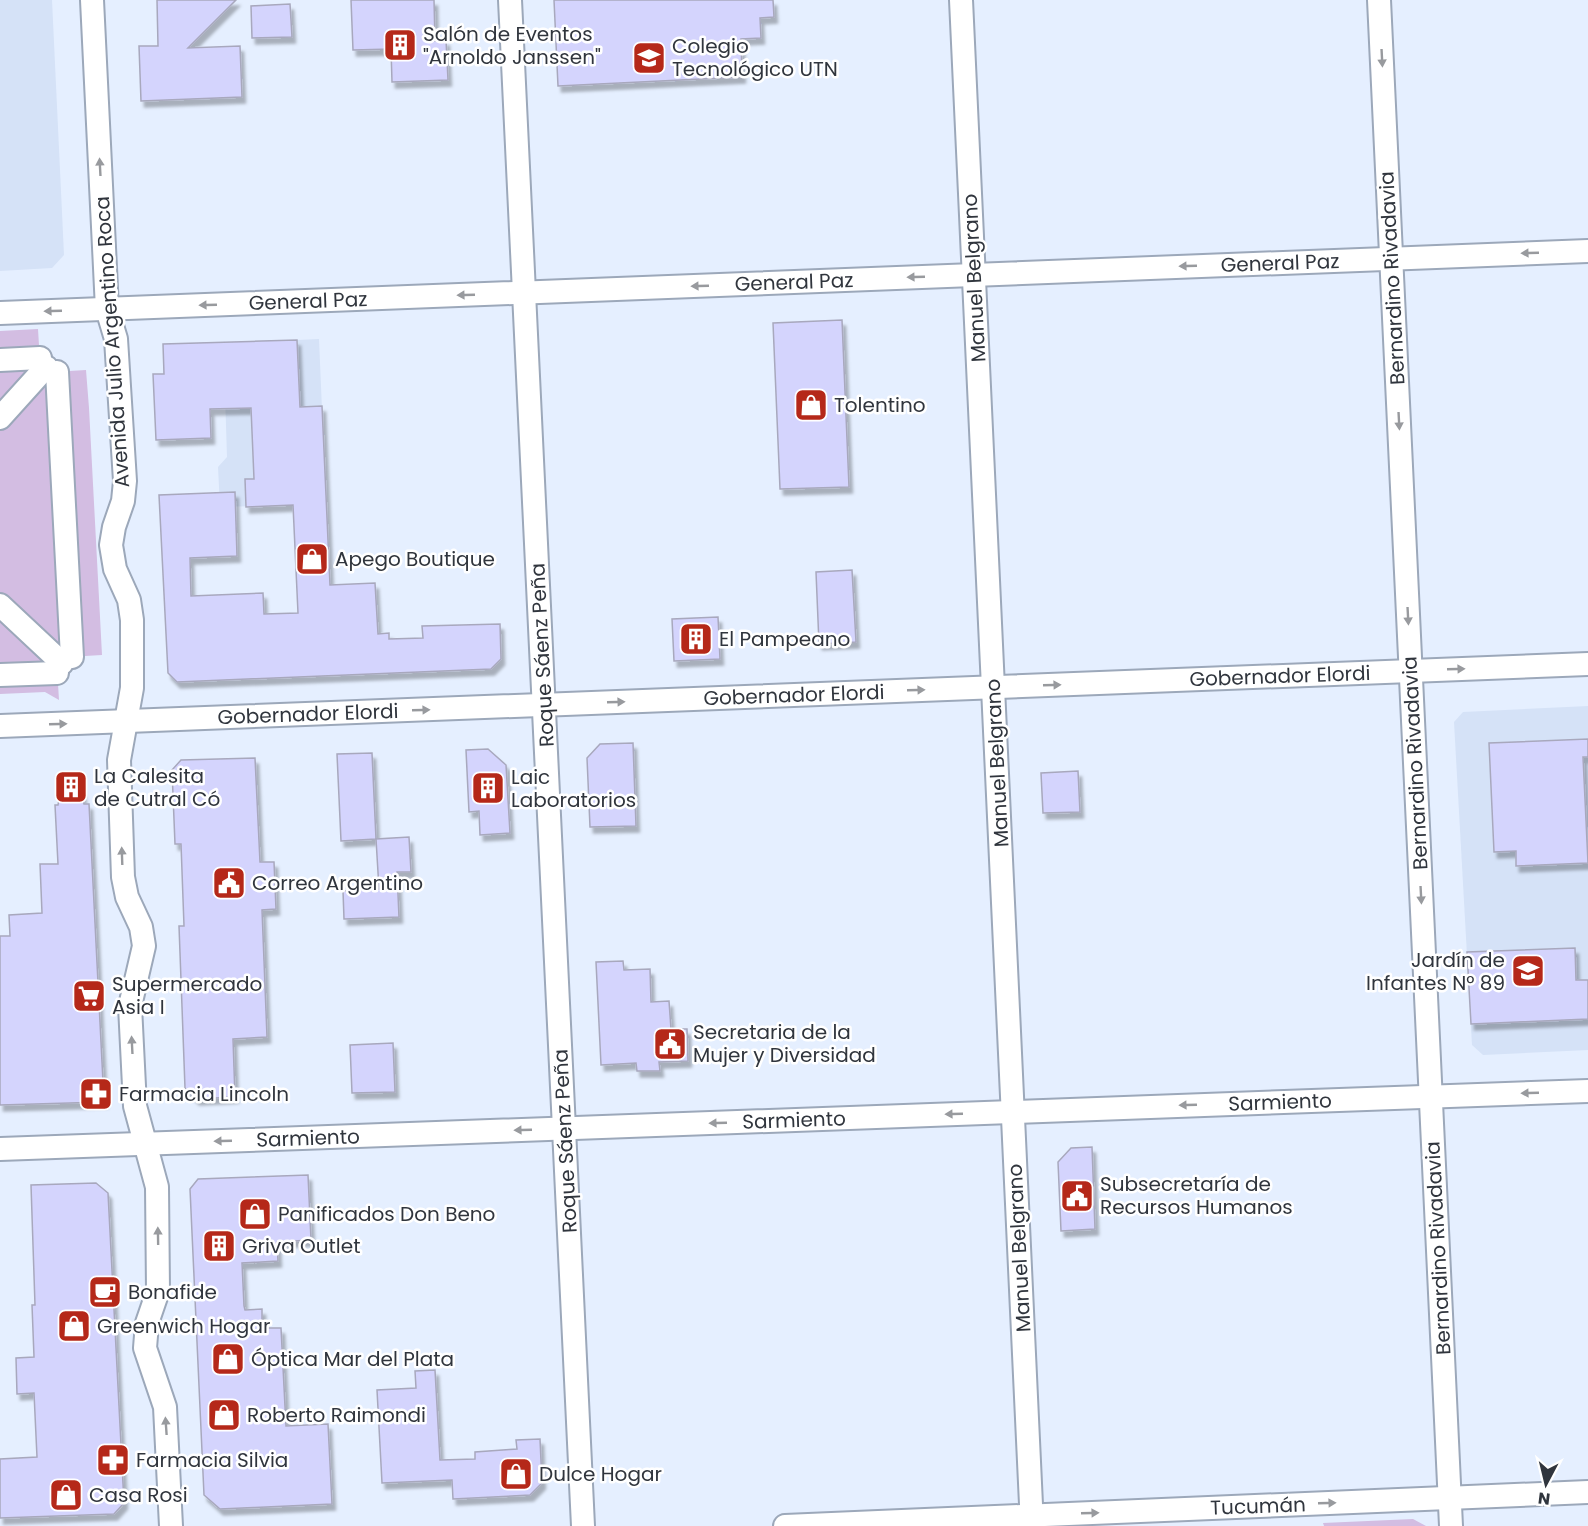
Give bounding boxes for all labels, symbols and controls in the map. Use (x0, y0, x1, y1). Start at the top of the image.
place label: Salón de Eventos "Arnoldo Janssen" (423, 20, 601, 71)
building icon: Salón de Eventos "Arnoldo Janssen" (382, 27, 418, 63)
place label: Colegio Tecnológico UTN (672, 32, 838, 83)
school or university icon: Colegio Tecnológico UTN (631, 40, 667, 76)
one-way arrow (1377, 49, 1386, 68)
one-way arrow (96, 157, 105, 176)
street label: Bernardino Rivadavia (1372, 171, 1412, 385)
street label: Manuel Belgrano (956, 193, 992, 363)
street label: Avenida Julio Argentino Roca (88, 195, 136, 489)
street label: General Paz (1220, 247, 1340, 279)
one-way arrow (1520, 248, 1539, 257)
one-way arrow (1178, 262, 1197, 271)
street label: General Paz (734, 266, 854, 298)
one-way arrow (906, 273, 925, 282)
one-way arrow (690, 281, 709, 290)
street label: General Paz (248, 285, 368, 317)
one-way arrow (456, 291, 475, 300)
one-way arrow (198, 301, 217, 310)
one-way arrow (44, 307, 63, 316)
shop icon: Tolentino (793, 387, 829, 423)
place label: Tolentino (834, 391, 926, 419)
one-way arrow (1394, 412, 1403, 431)
shop icon: Apego Boutique (294, 541, 330, 577)
place label: Apego Boutique (335, 545, 495, 573)
street label: Roque Sáenz Peña (523, 562, 561, 748)
one-way arrow (1404, 606, 1413, 625)
building icon: El Pampeano (678, 621, 714, 657)
place label: El Pampeano (719, 625, 850, 653)
street label: Bernardino Rivadavia (1395, 656, 1435, 870)
street label: Gobernador Elordi (1189, 659, 1371, 693)
one-way arrow (1447, 665, 1466, 674)
street label: Gobernador Elordi (703, 678, 885, 712)
street label: Manuel Belgrano (979, 678, 1015, 848)
one-way arrow (1042, 680, 1061, 689)
one-way arrow (906, 686, 925, 695)
street label: Gobernador Elordi (217, 697, 399, 731)
one-way arrow (607, 697, 626, 707)
one-way arrow (412, 705, 431, 714)
one-way arrow (49, 719, 68, 728)
place label: La Calesita de Cutral Có (94, 762, 220, 813)
place label: Laic Laboratorios (511, 763, 636, 814)
building icon: La Calesita de Cutral Có (53, 769, 89, 805)
building icon: Laic Laboratorios (470, 770, 506, 806)
one-way arrow (118, 846, 127, 865)
public building icon: Correo Argentino (211, 865, 247, 901)
place label: Correo Argentino (252, 869, 423, 897)
one-way arrow (1417, 885, 1426, 904)
place label: Jardín de Infantes N° 89 (1366, 946, 1505, 997)
school or university icon: Jardín de Infantes N° 89 (1510, 953, 1546, 989)
place label: Supermercado Asia I (112, 970, 262, 1021)
supermarket icon: Supermercado Asia I (71, 978, 107, 1014)
place label: Secretaria de la Mujer y Diversidad (693, 1018, 876, 1069)
public building icon: Secretaria de la Mujer y Diversidad (652, 1026, 688, 1062)
one-way arrow (127, 1035, 136, 1054)
street label: Roque Sáenz Peña (546, 1048, 584, 1234)
pharmacy icon: Farmacia Lincoln (78, 1076, 114, 1112)
place label: Farmacia Lincoln (119, 1080, 289, 1108)
street label: Sarmiento (1228, 1086, 1332, 1118)
one-way arrow (1520, 1089, 1539, 1098)
one-way arrow (1178, 1101, 1197, 1110)
street label: Sarmiento (742, 1104, 846, 1136)
one-way arrow (945, 1109, 964, 1119)
one-way arrow (708, 1118, 727, 1127)
street label: Sarmiento (256, 1122, 360, 1154)
one-way arrow (513, 1125, 532, 1134)
one-way arrow (213, 1136, 232, 1145)
street label: Bernardino Rivadavia (1418, 1141, 1458, 1355)
street label: Manuel Belgrano (1001, 1163, 1037, 1333)
place label: Subsecretaría de Recursos Humanos (1100, 1170, 1293, 1221)
public building icon: Subsecretaría de Recursos Humanos (1059, 1178, 1095, 1214)
shop icon: Panificados Don Beno (237, 1196, 273, 1232)
place label: Panificados Don Beno (278, 1200, 495, 1228)
one-way arrow (153, 1227, 163, 1246)
building icon: Griva Outlet (201, 1228, 237, 1264)
place label: Griva Outlet (242, 1232, 360, 1260)
cafe icon: Bonafide (87, 1274, 123, 1310)
place label: Bonafide (128, 1278, 217, 1306)
shop icon: Greenwich Hogar (56, 1308, 92, 1344)
place label: Greenwich Hogar (97, 1312, 270, 1340)
shop icon: Óptica Mar del Plata (210, 1341, 246, 1377)
place label: Óptica Mar del Plata (251, 1345, 454, 1373)
shop icon: Roberto Raimondi (206, 1397, 242, 1433)
place label: Roberto Raimondi (247, 1401, 426, 1429)
one-way arrow (161, 1416, 171, 1435)
pharmacy icon: Farmacia Silvia (95, 1442, 131, 1478)
place label: Farmacia Silvia (136, 1446, 288, 1474)
north arrow (1516, 1454, 1576, 1514)
shop icon: Dulce Hogar (498, 1456, 534, 1492)
place label: Dulce Hogar (539, 1460, 662, 1488)
shop icon: Casa Rosi (48, 1477, 84, 1513)
place label: Casa Rosi (89, 1481, 188, 1509)
text: N (1537, 1486, 1552, 1511)
street label: Tucumán (1210, 1490, 1306, 1522)
one-way arrow (1318, 1499, 1337, 1508)
one-way arrow (1081, 1508, 1100, 1518)

